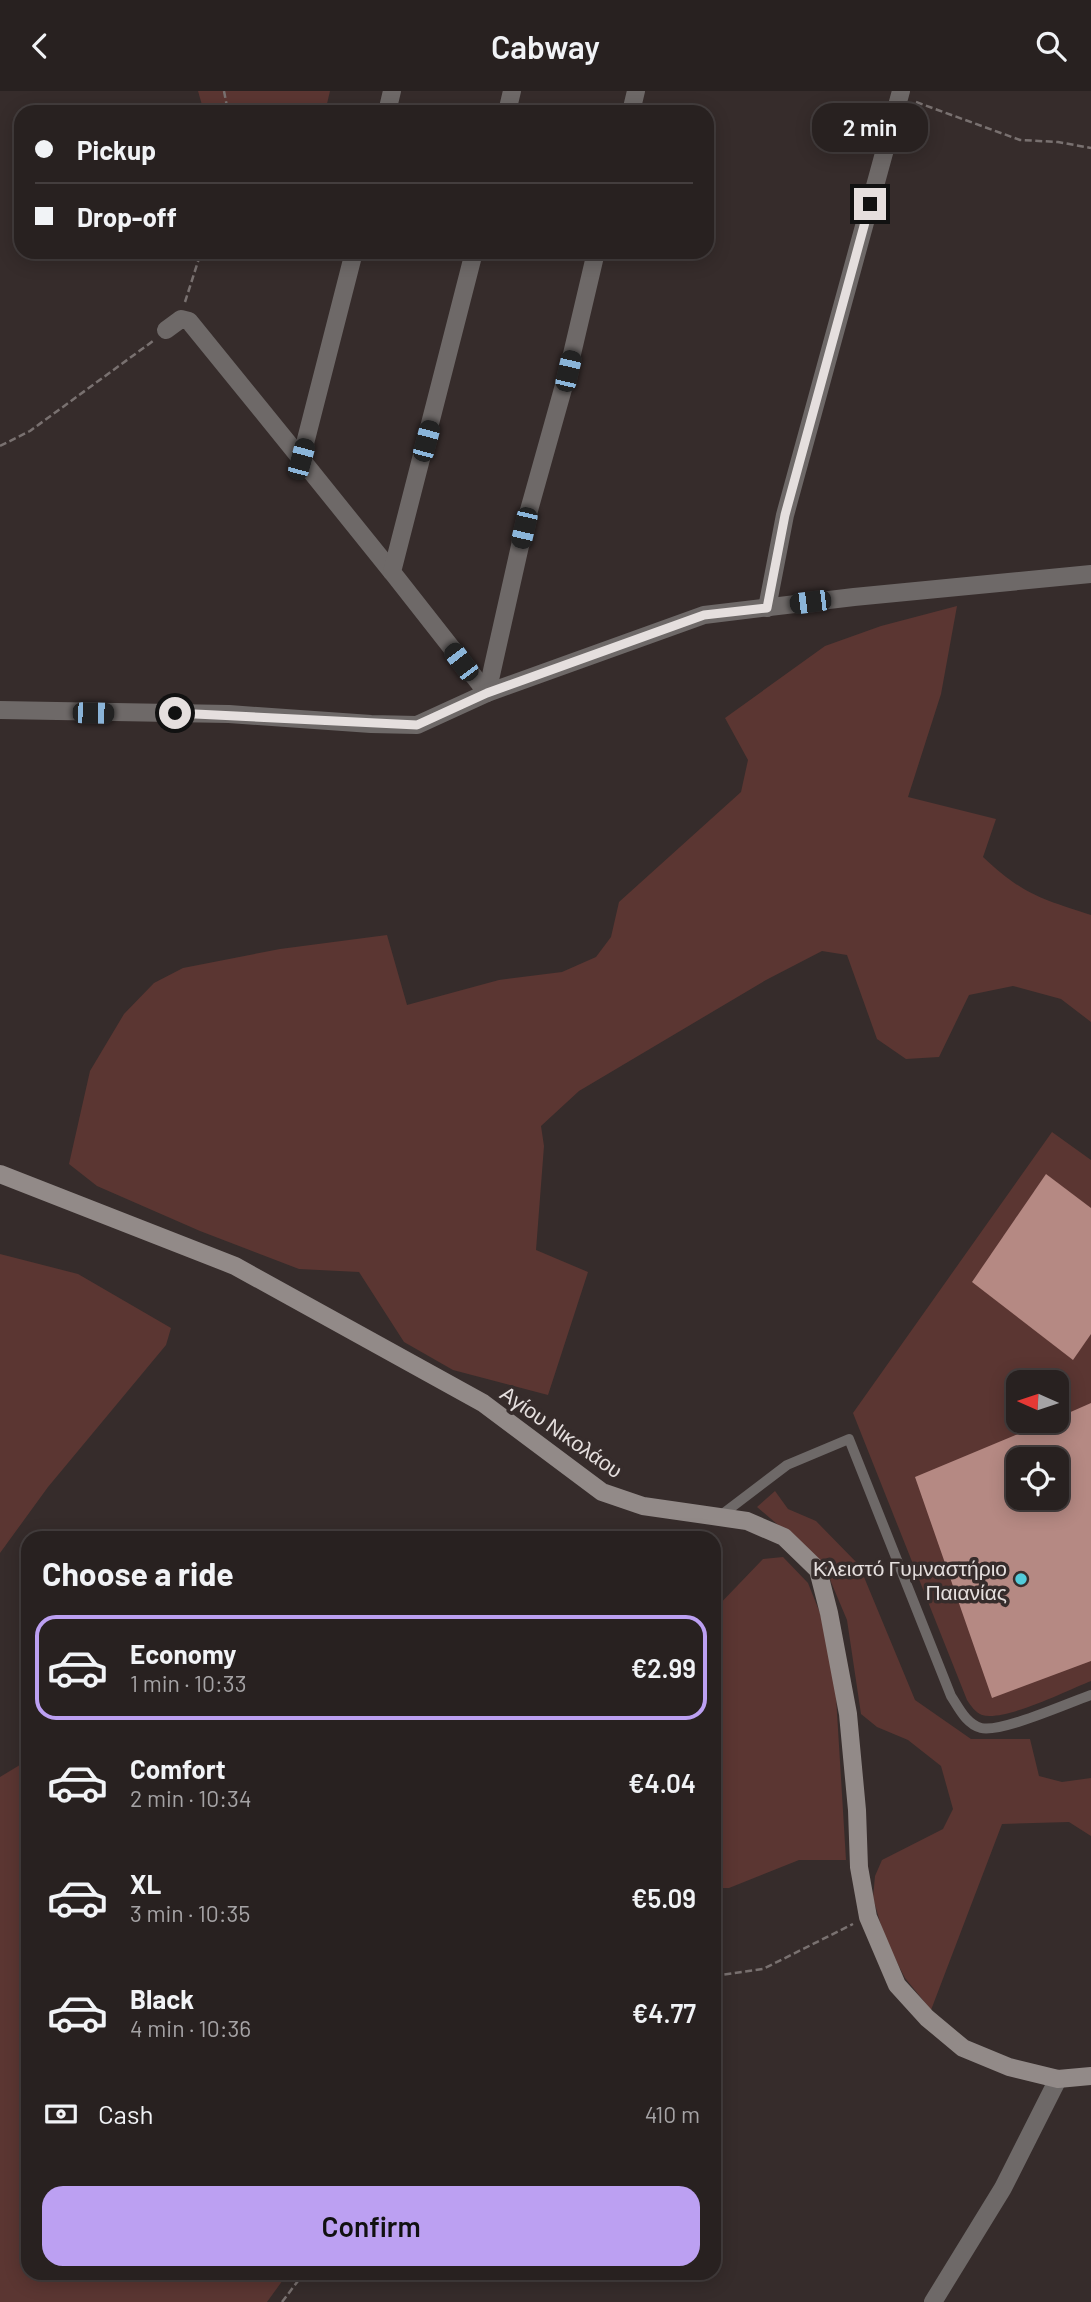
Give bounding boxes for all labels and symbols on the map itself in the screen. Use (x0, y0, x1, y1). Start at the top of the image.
callout: 2 min (812, 102, 928, 151)
route end (854, 188, 886, 220)
car (554, 348, 583, 394)
car (411, 418, 442, 464)
car (286, 436, 317, 482)
car (510, 505, 539, 551)
car (788, 589, 833, 615)
car (440, 639, 483, 685)
route start (159, 697, 191, 729)
car (72, 702, 115, 724)
north arrow (1006, 1370, 1069, 1433)
street label: Αγίου Νικολάου (496, 1380, 628, 1482)
place label: Κλειστό Γυμναστήριο Παιανίας (813, 1555, 1007, 1604)
marker: Κλειστό Γυμναστήριο Παιανίας (1013, 1571, 1029, 1587)

